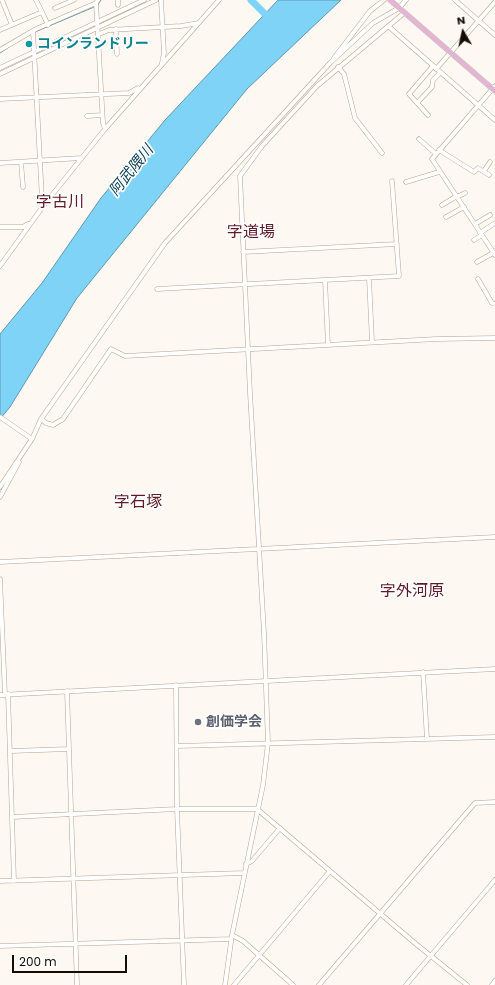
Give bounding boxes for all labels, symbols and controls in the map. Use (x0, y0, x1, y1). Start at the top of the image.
north arrow (443, 12, 483, 52)
text: N (456, 12, 466, 29)
place label: コインランドリー (37, 36, 149, 52)
marker: コインランドリー (24, 39, 34, 49)
water label: 阿武隈川 (106, 142, 158, 200)
district label: 字古川 (36, 193, 84, 213)
district label: 字道場 (227, 223, 275, 243)
district label: 字石塚 (114, 493, 162, 513)
district label: 字外河原 (380, 582, 444, 602)
place label: 創価学会 (206, 714, 262, 730)
marker: 創価学会 (193, 717, 203, 727)
scale bar (14, 947, 129, 973)
text: 200 m (19, 953, 57, 970)

